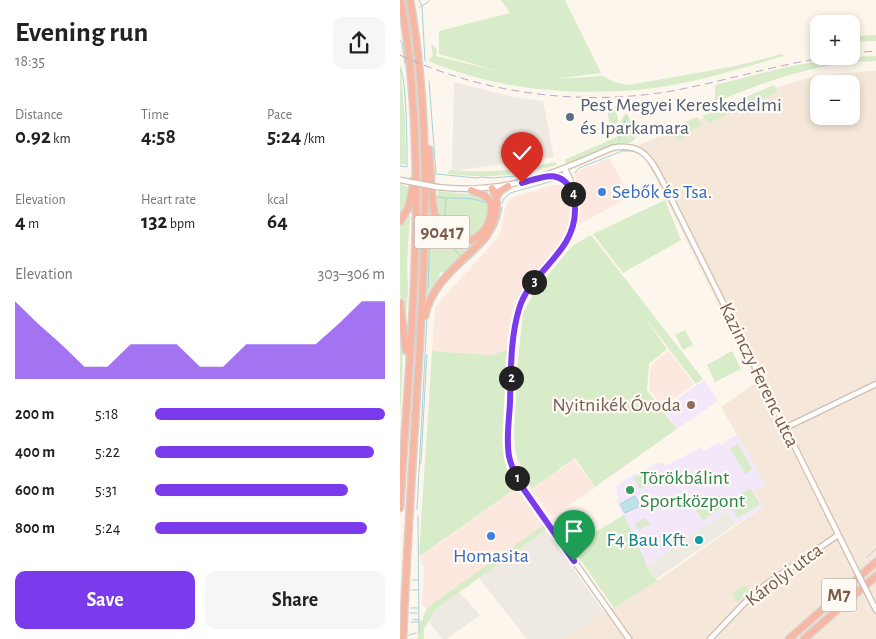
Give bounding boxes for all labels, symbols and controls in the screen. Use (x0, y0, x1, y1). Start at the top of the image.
map controls (810, 15, 860, 125)
button: + (810, 15, 860, 65)
button: share (333, 17, 385, 69)
text: Evening run (15, 19, 148, 47)
text: 18:35 (15, 53, 45, 69)
button: − (810, 75, 860, 125)
place label: Pest Megyei Kereskedelmi és Iparkamara (580, 95, 782, 138)
text: Distance (15, 108, 62, 122)
text: Time (141, 108, 169, 122)
text: Pace (267, 108, 292, 122)
marker: Pest Megyei Kereskedelmi és Iparkamara (564, 111, 576, 123)
text: 0.92 (15, 126, 51, 147)
text: 4:58 (141, 126, 176, 147)
text: 5:24 (267, 126, 301, 147)
text: km (51, 132, 71, 146)
text: /km (301, 132, 325, 146)
pin (501, 132, 543, 183)
icon: check (508, 139, 536, 167)
pin: 4 (560, 182, 586, 206)
place label: Sebők és Tsa. (612, 182, 712, 202)
marker: Sebők és Tsa. (596, 186, 608, 198)
text: 4 (570, 187, 577, 201)
text: Elevation (15, 193, 66, 207)
text: Heart rate (141, 193, 196, 207)
text: kcal (267, 193, 288, 207)
text: 4 (15, 211, 26, 232)
text: 132 (141, 211, 168, 232)
text: 64 (267, 211, 288, 232)
road number: 90417 (415, 216, 470, 248)
text: m (26, 217, 39, 231)
text: bpm (168, 217, 195, 231)
text: Elevation (15, 266, 73, 282)
text: 303–306 m (318, 266, 385, 282)
pin: 3 (522, 270, 546, 294)
text: 3 (531, 275, 538, 289)
street label: Kazinczy Ferenc utca (715, 299, 803, 451)
pin: 2 (498, 366, 524, 390)
text: 2 (508, 371, 515, 385)
place label: Nyitnikék Óvoda (552, 394, 681, 415)
marker: Nyitnikék Óvoda (685, 399, 697, 411)
text: 200 m (15, 406, 55, 422)
text: 5:18 (95, 406, 118, 422)
text: 400 m (15, 444, 55, 460)
text: 5:22 (95, 444, 120, 460)
pin: 1 (504, 466, 530, 490)
place label: Törökbálint Sportközpont (640, 468, 746, 511)
text: 1 (515, 471, 520, 485)
text: 600 m (15, 482, 55, 498)
text: 5:31 (95, 482, 117, 498)
marker: Törökbálint Sportközpont (624, 484, 636, 496)
pin (553, 510, 595, 561)
icon: arrive (560, 517, 588, 545)
text: 800 m (15, 520, 55, 536)
text: 5:24 (95, 520, 120, 536)
marker: Homasita (485, 530, 497, 542)
place label: F4 Bau Kft. (606, 530, 689, 550)
marker: F4 Bau Kft. (693, 534, 705, 546)
street label: Károlyi utca (742, 540, 826, 610)
place label: Homasita (453, 546, 529, 566)
button: Save (15, 571, 195, 629)
button: Share (205, 571, 385, 629)
road number: M7 (822, 578, 856, 612)

